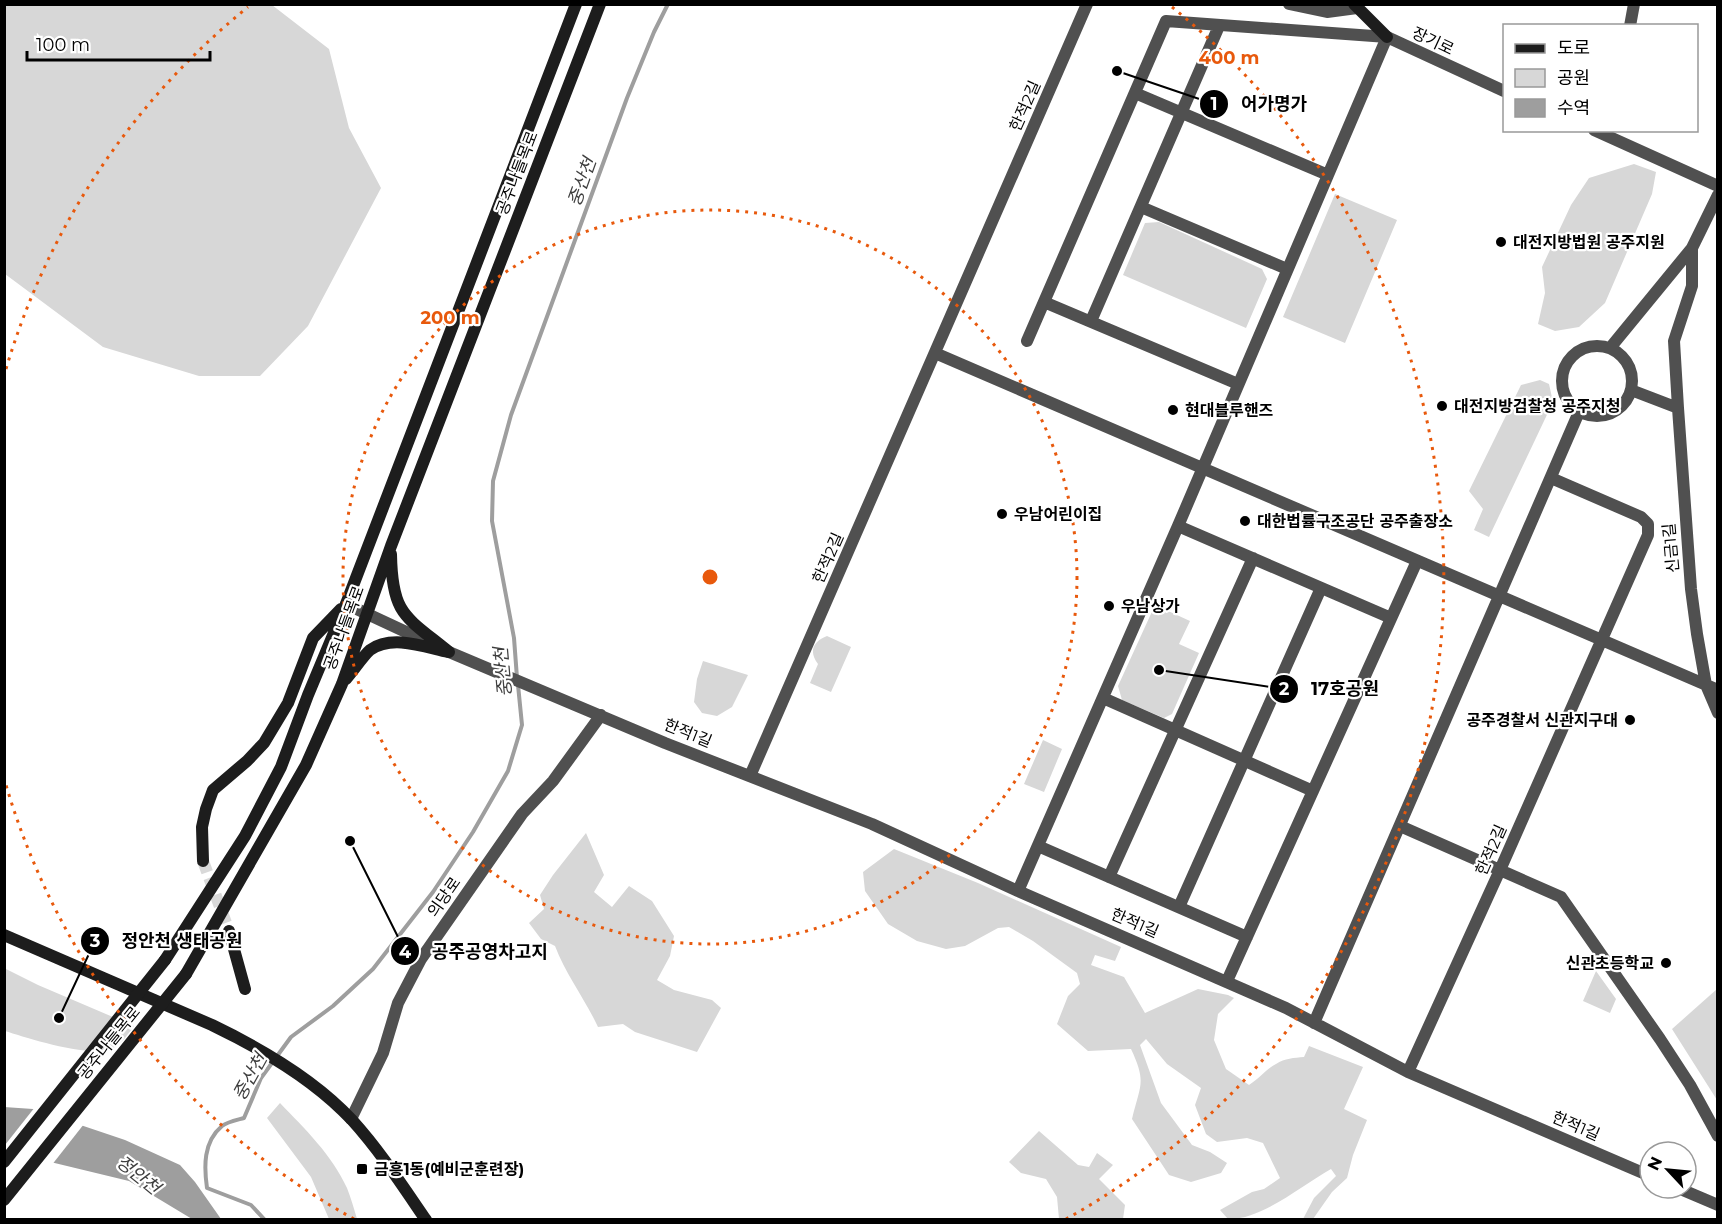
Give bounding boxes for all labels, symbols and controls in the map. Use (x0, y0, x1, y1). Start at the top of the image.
street label: 장기로 (1409, 23, 1457, 59)
scale bar (27, 24, 210, 62)
legend (1503, 24, 1698, 132)
text: 100 m (36, 34, 90, 56)
text: 도로 (1557, 37, 1590, 59)
text: 400 m (1199, 47, 1259, 69)
text: 공원 (1557, 67, 1590, 89)
street label: 한적2길 (1005, 78, 1045, 134)
callout: 어가명가 (1199, 86, 1319, 122)
text: 1 (1210, 93, 1218, 115)
text: 어가명가 (1241, 93, 1308, 115)
text: 수역 (1557, 97, 1590, 119)
street label: 공주나들목로 (492, 128, 542, 218)
water label: 중산천 (563, 153, 602, 209)
place label: 대전지방법원 공주지원 (1513, 233, 1665, 252)
marker: 대전지방법원 공주지원 (1494, 235, 1508, 249)
text: 200 m (420, 307, 480, 329)
place label: 대전지방검찰청 공주지청 (1454, 397, 1620, 416)
marker: 대전지방검찰청 공주지청 (1435, 399, 1449, 413)
place label: 현대블루핸즈 (1185, 401, 1274, 420)
marker: 현대블루핸즈 (1166, 403, 1180, 417)
place label: 우남어린이집 (1014, 505, 1102, 524)
marker: 우남어린이집 (995, 507, 1009, 521)
place label: 대한법률구조공단 공주출장소 (1257, 512, 1453, 531)
marker: 대한법률구조공단 공주출장소 (1238, 514, 1252, 528)
street label: 신금1길 (1659, 522, 1683, 574)
street label: 한적2길 (808, 530, 848, 586)
centre of rings (700, 567, 720, 587)
street label: 공주나들목로 (320, 583, 368, 673)
place label: 우남상가 (1121, 597, 1180, 616)
marker: 우남상가 (1102, 599, 1116, 613)
water label: 중산천 (490, 644, 516, 698)
callout: 17호공원 (1269, 671, 1391, 707)
text: 2 (1279, 678, 1290, 700)
text: 17호공원 (1311, 678, 1379, 700)
place label: 공주경찰서 신관지구대 (1466, 711, 1618, 730)
marker: 공주경찰서 신관지구대 (1623, 713, 1637, 727)
street label: 한적1길 (661, 715, 715, 751)
street label: 한적2길 (1471, 822, 1511, 878)
street label: 의당로 (424, 873, 465, 921)
street label: 한적1길 (1108, 904, 1162, 942)
callout: 정안천 생태공원 (80, 923, 255, 959)
text: 3 (89, 930, 101, 952)
text: 정안천 생태공원 (121, 930, 243, 952)
callout: 공주공영차고지 (390, 933, 560, 969)
text: 4 (399, 941, 412, 963)
text: 공주공영차고지 (432, 941, 548, 963)
place label: 신관초등학교 (1566, 954, 1654, 973)
marker: 신관초등학교 (1659, 956, 1673, 970)
street label: 공주나들목로 (74, 1002, 144, 1083)
water label: 중산천 (228, 1048, 273, 1104)
street label: 한적1길 (1549, 1107, 1603, 1145)
north arrow (1638, 1140, 1698, 1200)
water label: 정안천 (112, 1151, 166, 1201)
text: N (1644, 1154, 1666, 1174)
place label: 금흥1동(예비군훈련장) (374, 1160, 524, 1179)
marker: 금흥1동(예비군훈련장) (355, 1162, 369, 1176)

